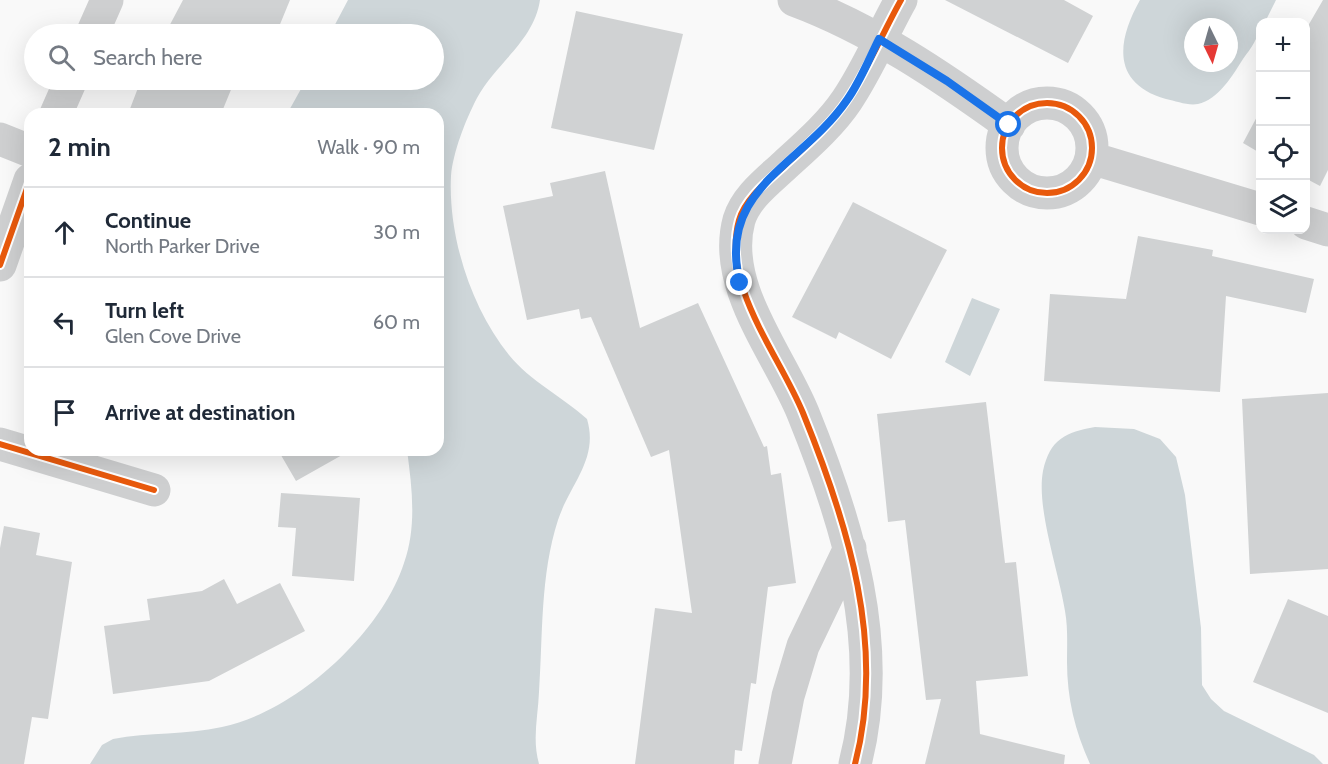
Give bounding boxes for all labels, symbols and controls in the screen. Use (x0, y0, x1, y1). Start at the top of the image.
north arrow (1184, 18, 1238, 72)
map controls (1256, 18, 1310, 234)
button: + (1256, 18, 1310, 72)
search box (24, 24, 444, 90)
icon: search (45, 41, 78, 74)
text: Search here (93, 44, 202, 71)
button: − (1256, 72, 1310, 126)
route start (995, 111, 1021, 137)
button: locate (1256, 126, 1310, 180)
text: 2 min (48, 131, 111, 163)
text: Walk · 90 m (317, 135, 420, 159)
button: layers (1256, 180, 1310, 234)
text: Continue (105, 207, 191, 234)
icon: ahead (48, 216, 81, 249)
text: 30 m (373, 220, 420, 244)
text: North Parker Drive (105, 234, 260, 258)
route end (726, 269, 752, 295)
text: Turn left (105, 297, 184, 324)
icon: left (48, 306, 81, 339)
text: 60 m (373, 310, 420, 334)
text: Glen Cove Drive (105, 324, 241, 348)
icon: arrive (48, 396, 81, 429)
text: Arrive at destination (105, 399, 295, 426)

